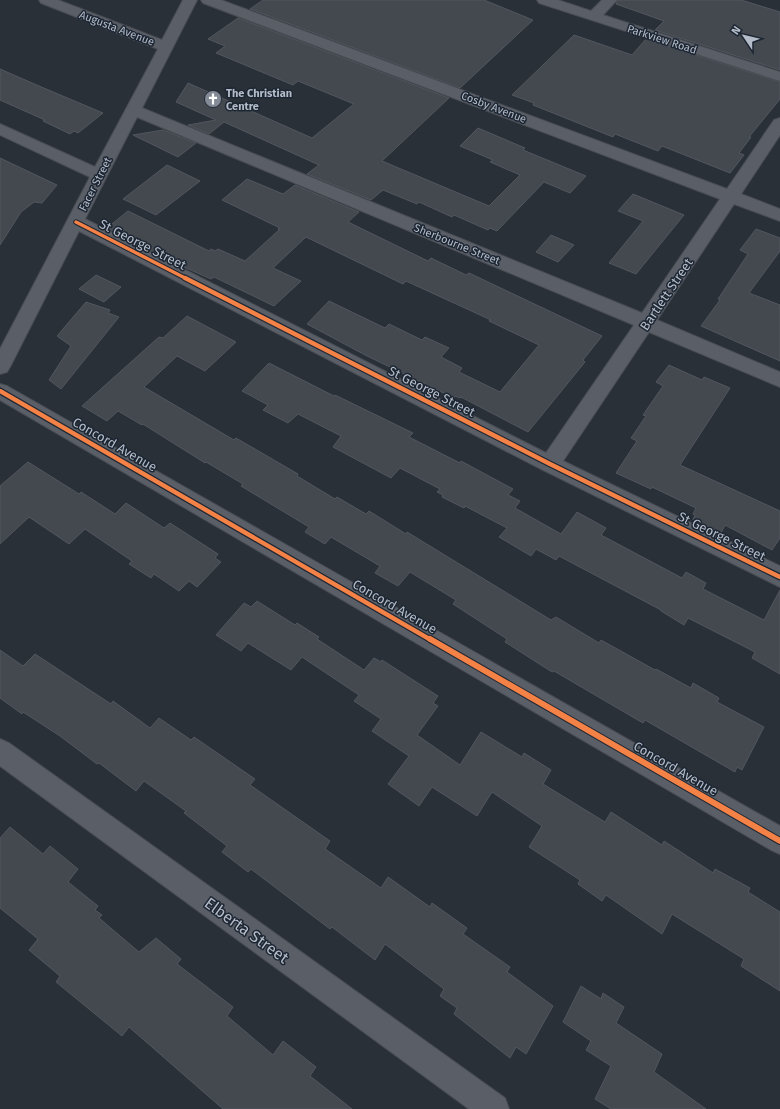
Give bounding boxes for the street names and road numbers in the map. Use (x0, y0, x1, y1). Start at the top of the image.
street label: Augusta Avenue (78, 8, 156, 49)
street label: Parkview Road (625, 22, 698, 57)
street label: Cosby Avenue (459, 89, 528, 126)
street label: Facer Street (76, 155, 115, 213)
street label: St George Street (97, 216, 189, 273)
street label: Sherbourne Street (412, 221, 502, 268)
street label: Bartlett Street (637, 255, 696, 333)
street label: St George Street (386, 363, 478, 420)
street label: Concord Avenue (70, 414, 160, 475)
street label: St George Street (676, 509, 768, 564)
street label: Concord Avenue (350, 576, 440, 637)
street label: Concord Avenue (631, 738, 721, 799)
street label: Elberta Street (201, 893, 293, 967)

